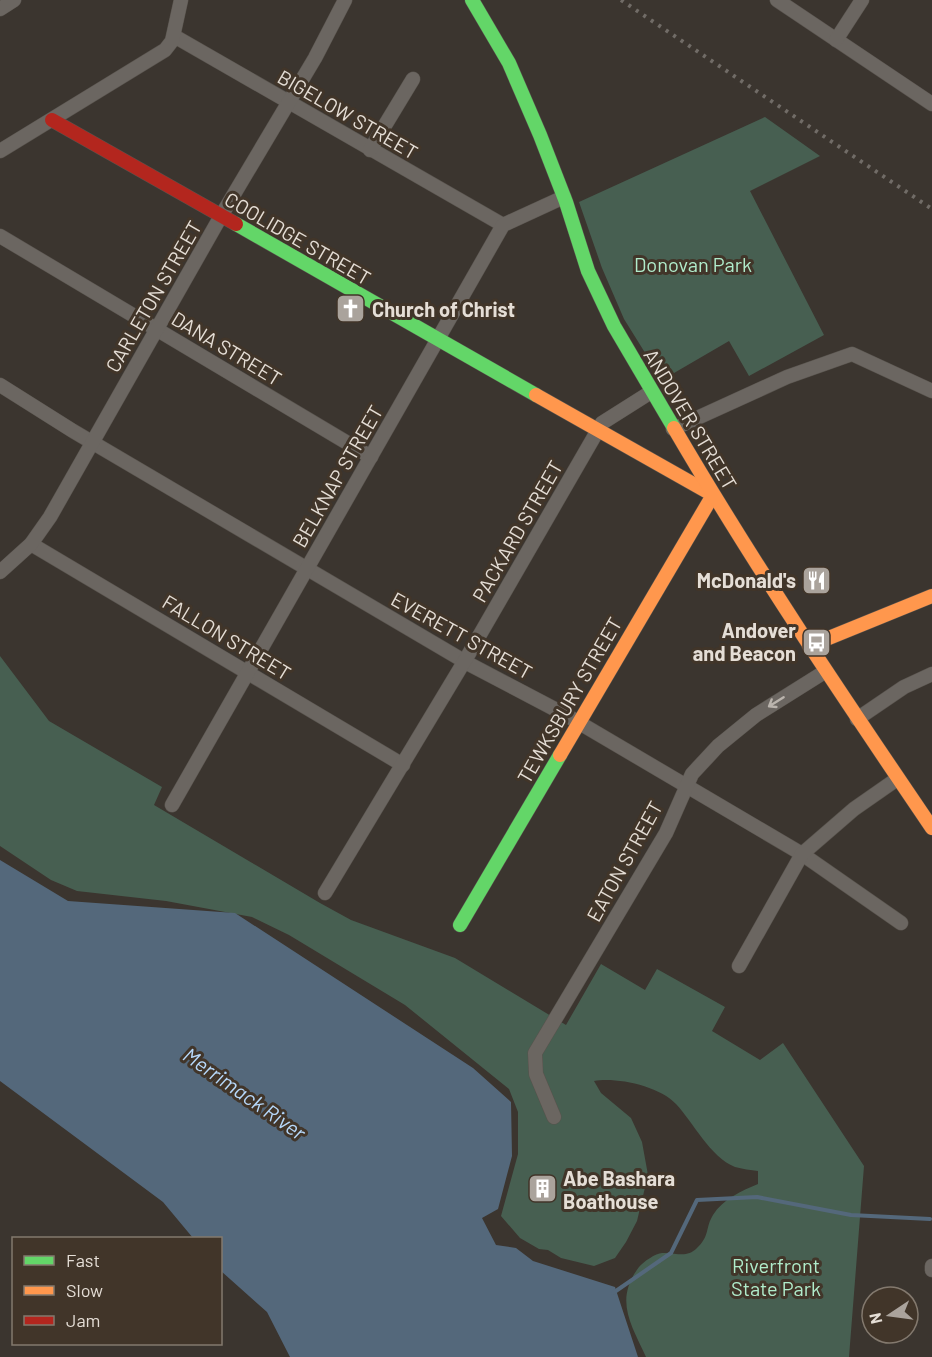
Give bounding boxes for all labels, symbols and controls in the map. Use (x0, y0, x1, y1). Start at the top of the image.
street label: BIGELOW STREET (274, 64, 422, 164)
street label: COOLIDGE STREET (221, 186, 375, 290)
street label: CARLETON STREET (100, 216, 206, 376)
park label: Donovan Park (634, 252, 752, 276)
church icon: Church of Christ (335, 293, 367, 325)
place label: Church of Christ (372, 297, 515, 321)
street label: DANA STREET (168, 306, 286, 390)
street label: ANDOVER STREET (639, 344, 743, 494)
street label: BELKNAP STREET (287, 401, 387, 551)
street label: PACKARD STREET (467, 456, 567, 606)
restaurant icon: McDonald's (801, 564, 833, 596)
place label: McDonald's (697, 568, 796, 592)
street label: EVERETT STREET (387, 586, 537, 684)
street label: FALLON STREET (158, 589, 296, 685)
street label: TEWKSBURY STREET (512, 613, 626, 787)
place label: Andover and Beacon (693, 618, 796, 665)
bus stop icon: Andover and Beacon (801, 626, 833, 658)
one-way arrow (768, 697, 785, 709)
street label: EATON STREET (581, 797, 667, 925)
water label: Merrimack River (179, 1042, 311, 1145)
place label: Abe Bashara Boathouse (563, 1166, 675, 1213)
building icon: Abe Bashara Boathouse (526, 1173, 558, 1205)
legend (12, 1237, 222, 1345)
text: Fast (66, 1249, 100, 1271)
park label: Riverfront State Park (731, 1253, 821, 1300)
text: Slow (66, 1279, 103, 1301)
north arrow (860, 1285, 920, 1345)
text: Jam (66, 1309, 100, 1331)
text: N (864, 1311, 885, 1326)

